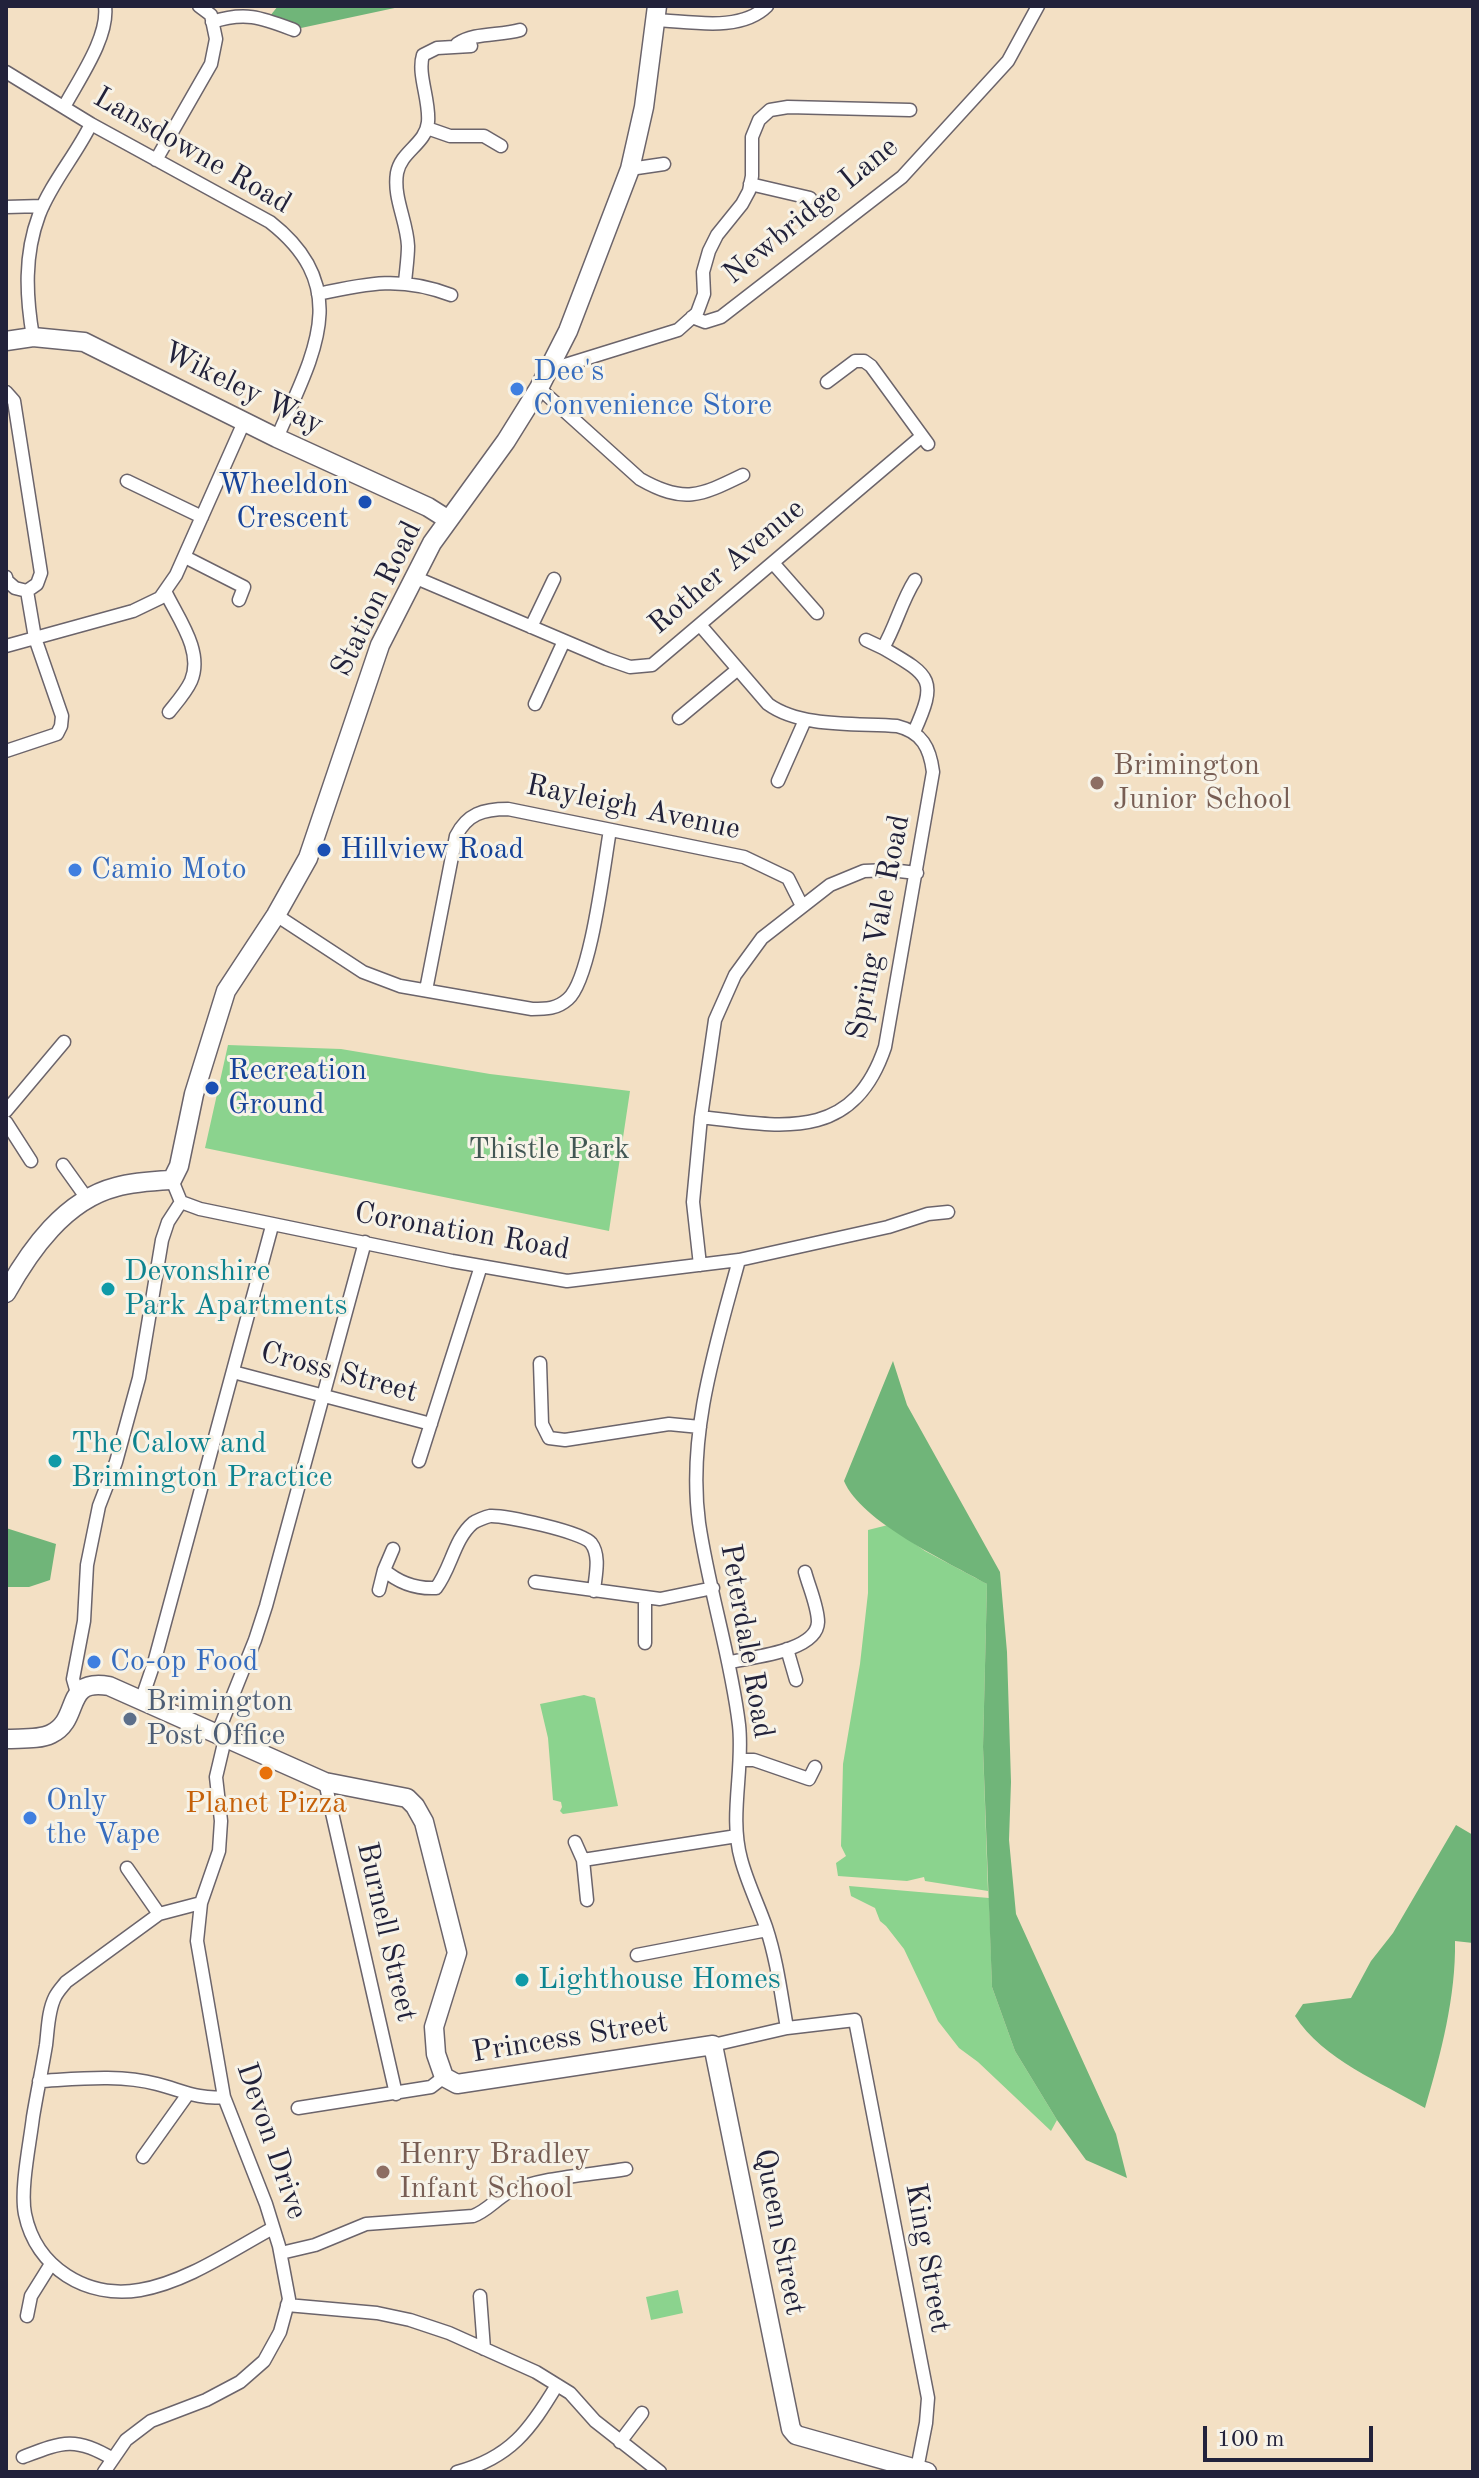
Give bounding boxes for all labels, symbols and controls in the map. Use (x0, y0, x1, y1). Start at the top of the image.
street label: Lansdowne Road (87, 80, 297, 222)
street label: Newbridge Lane (716, 129, 906, 293)
street label: Wikeley Way (157, 335, 329, 443)
place label: Dee's Convenience Store (533, 354, 772, 424)
marker: Dee's Convenience Store (508, 380, 526, 398)
place label: Wheeldon Crescent (218, 467, 349, 538)
street label: Rother Avenue (642, 491, 812, 643)
marker: Wheeldon Crescent (356, 493, 374, 511)
street label: Station Road (324, 515, 430, 683)
place label: Brimington Junior School (1113, 748, 1291, 818)
street label: Rayleigh Avenue (523, 768, 743, 848)
marker: Brimington Junior School (1088, 774, 1106, 792)
street label: Spring Vale Road (840, 812, 918, 1042)
place label: Hillview Road (340, 832, 524, 868)
marker: Hillview Road (315, 841, 333, 859)
place label: Camio Moto (91, 852, 247, 888)
marker: Camio Moto (66, 861, 84, 879)
place label: Recreation Ground (228, 1053, 367, 1124)
marker: Recreation Ground (203, 1079, 221, 1097)
park label: Thistle Park (468, 1132, 630, 1168)
street label: Coronation Road (351, 1195, 573, 1269)
place label: Devonshire Park Apartments (124, 1254, 348, 1324)
marker: Devonshire Park Apartments (99, 1280, 117, 1298)
street label: Cross Street (256, 1335, 422, 1411)
place label: The Calow and Brimington Practice (71, 1426, 332, 1496)
marker: The Calow and Brimington Practice (46, 1452, 64, 1470)
street label: Peterdale Road (711, 1541, 781, 1741)
place label: Co-op Food (110, 1644, 258, 1680)
marker: Co-op Food (85, 1653, 103, 1671)
place label: Brimington Post Office (146, 1684, 293, 1754)
marker: Brimington Post Office (121, 1710, 139, 1728)
marker: Planet Pizza (257, 1764, 275, 1782)
place label: Only the Vape (46, 1783, 160, 1854)
place label: Planet Pizza (185, 1786, 347, 1822)
marker: Only the Vape (21, 1809, 39, 1827)
street label: Burnell Street (348, 1839, 424, 2025)
place label: Lighthouse Homes (538, 1962, 781, 1998)
marker: Lighthouse Homes (513, 1971, 531, 1989)
street label: Princess Street (469, 2005, 671, 2071)
street label: Devon Drive (227, 2058, 315, 2224)
place label: Henry Bradley Infant School (399, 2137, 591, 2208)
street label: Queen Street (745, 2146, 813, 2318)
marker: Henry Bradley Infant School (374, 2163, 392, 2181)
street label: King Street (896, 2180, 958, 2336)
scale bar (1207, 2410, 1377, 2460)
text: 100 m (1217, 2428, 1285, 2452)

